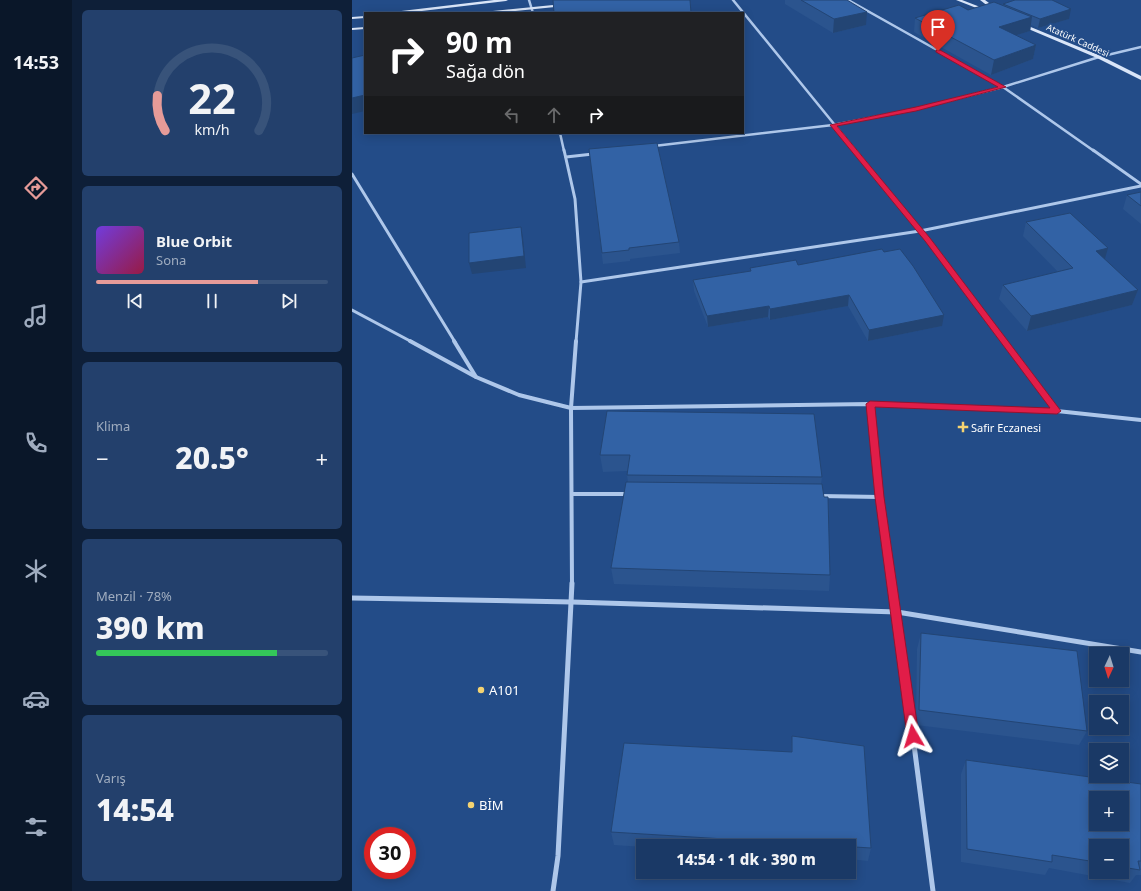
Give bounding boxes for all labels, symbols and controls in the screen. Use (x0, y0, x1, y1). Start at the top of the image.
pin (921, 10, 955, 51)
icon: arrive (927, 16, 949, 38)
street label: Atatürk Caddesi (1045, 20, 1111, 60)
text: 90 m (446, 23, 513, 61)
icon: right (380, 28, 432, 80)
text: 14:53 (13, 50, 59, 74)
text: Sağa dön (446, 59, 525, 83)
text: 22 (188, 70, 236, 126)
icon: left (501, 104, 523, 126)
icon: ahead (543, 104, 565, 126)
icon: right (585, 104, 607, 126)
text: km/h (194, 120, 230, 139)
icon: directions (22, 174, 50, 202)
text: Blue Orbit (156, 231, 232, 251)
text: Sona (156, 251, 186, 269)
icon: previous (124, 290, 146, 312)
icon: pause (201, 290, 223, 312)
icon: next (278, 290, 300, 312)
icon: music (22, 302, 50, 330)
text: Klima (96, 417, 130, 435)
place label: Safir Eczanesi (971, 420, 1041, 435)
marker: Safir Eczanesi (958, 422, 968, 432)
icon: phone (22, 429, 50, 457)
text: 20.5° (175, 437, 249, 478)
text: − (96, 443, 109, 473)
text: + (315, 443, 328, 473)
icon: climate (22, 557, 50, 585)
text: Menzil · 78% (96, 587, 172, 605)
text: 390 km (96, 607, 205, 648)
north arrow (1089, 647, 1129, 687)
map controls (1089, 647, 1129, 879)
place label: A101 (489, 681, 520, 699)
icon: car (22, 685, 50, 713)
marker: A101 (476, 685, 486, 695)
button: search (1089, 695, 1129, 735)
position arrow (892, 715, 934, 757)
button: layers (1089, 743, 1129, 783)
text: Varış (96, 769, 126, 787)
text: 14:54 (96, 789, 174, 830)
button: + (1089, 791, 1129, 831)
place label: BİM (479, 796, 504, 814)
marker: BİM (466, 800, 476, 810)
icon: filters (22, 813, 50, 841)
speed limit sign: 30 (364, 827, 416, 879)
button: − (1089, 839, 1129, 879)
text: 14:54 · 1 dk · 390 m (676, 849, 816, 869)

